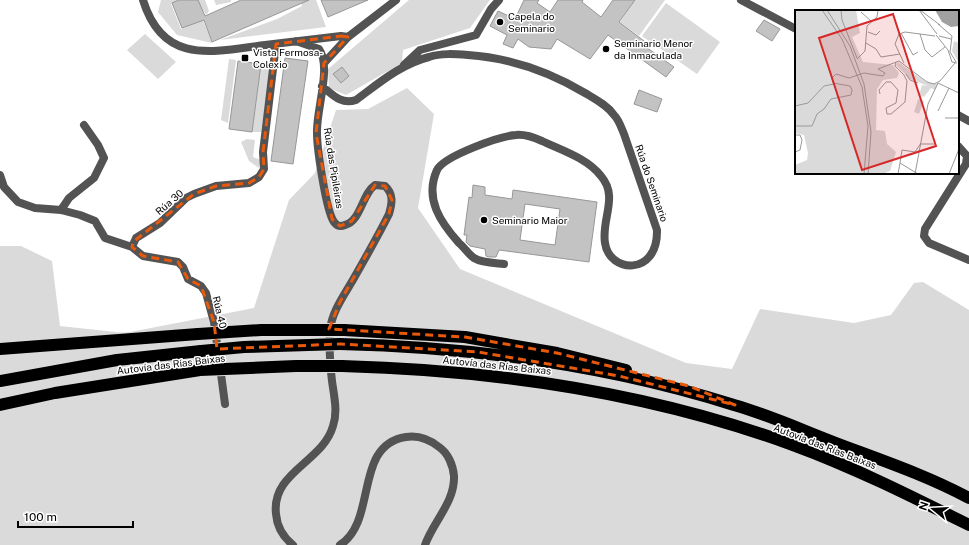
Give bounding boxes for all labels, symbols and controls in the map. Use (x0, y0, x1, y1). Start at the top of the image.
place label: Capela do Seminario (508, 10, 555, 34)
inset map (795, 10, 959, 174)
marker: Capela do Seminario (495, 17, 505, 27)
place label: Seminario Menor da Inmaculada (614, 37, 693, 61)
marker: Seminario Menor da Inmaculada (601, 44, 611, 54)
place label: Vista Fermosa- Colexio (253, 46, 323, 70)
marker: Vista Fermosa- Colexio (240, 53, 250, 63)
street label: Rúa das Pipileiras (322, 127, 346, 209)
street label: Rúa do Seminario (633, 143, 671, 224)
street label: Rúa 30 (153, 187, 185, 217)
place label: Seminario Maior (492, 214, 568, 226)
marker: Seminario Maior (479, 215, 489, 225)
street label: Rúa 40 (210, 295, 230, 329)
street label: Autovía das Rías Baixas (116, 351, 226, 377)
street label: Autovía das Rías Baixas (442, 353, 552, 377)
street label: Autovía das Rías Baixas (772, 421, 878, 471)
north arrow (913, 489, 953, 529)
text: N (916, 500, 931, 512)
scale bar (18, 503, 133, 529)
text: 100 m (24, 510, 57, 524)

